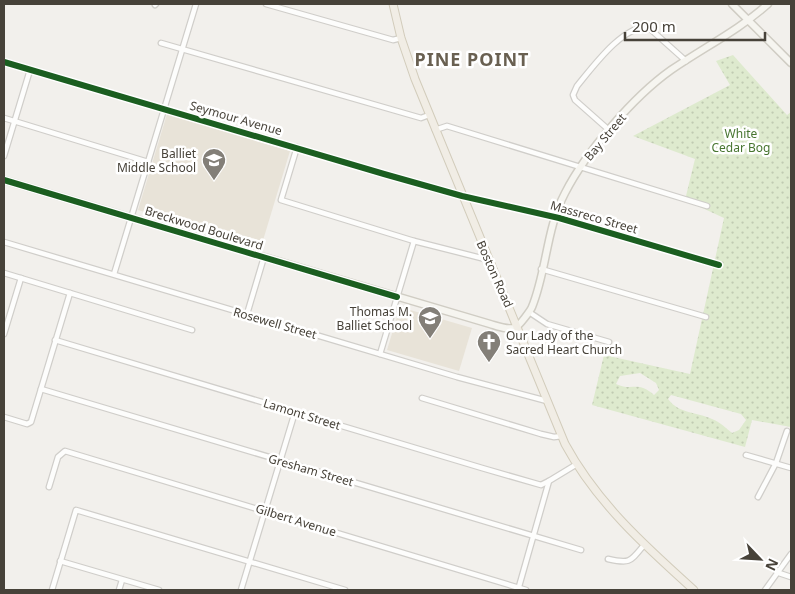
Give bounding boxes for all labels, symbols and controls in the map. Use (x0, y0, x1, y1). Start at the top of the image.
scale bar (625, 10, 765, 42)
text: 200 m (632, 16, 676, 36)
district label: PINE POINT (414, 47, 530, 71)
street label: Seymour Avenue (188, 97, 284, 139)
street label: Bay Street (580, 109, 630, 164)
park label: White Cedar Bog (712, 125, 770, 156)
place label: Balliet Middle School (117, 145, 197, 176)
school or university icon: Balliet Middle School (201, 147, 227, 181)
street label: Massreco Street (548, 196, 640, 238)
street label: Breckwood Boulevard (143, 202, 265, 254)
street label: Boston Road (473, 238, 517, 310)
street label: Rosewell Street (231, 303, 319, 343)
place label: Thomas M. Balliet School (337, 303, 412, 334)
school or university icon: Thomas M. Balliet School (417, 305, 443, 339)
place label: Our Lady of the Sacred Heart Church (506, 327, 622, 358)
church icon: Our Lady of the Sacred Heart Church (476, 329, 502, 363)
street label: Lamont Street (261, 394, 343, 434)
street label: Gresham Street (266, 450, 356, 490)
street label: Gilbert Avenue (254, 500, 339, 540)
north arrow (735, 534, 785, 584)
text: N (761, 556, 783, 574)

